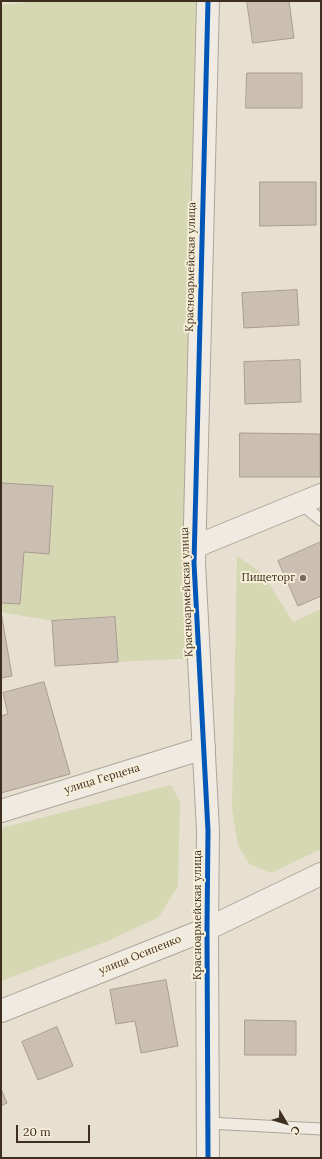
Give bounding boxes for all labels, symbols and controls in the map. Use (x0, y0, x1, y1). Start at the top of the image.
street label: Красноармейская улица (183, 202, 199, 332)
street label: Красноармейская улица (178, 527, 196, 657)
place label: Пищеторг (241, 571, 295, 585)
marker: Пищеторг (298, 573, 308, 583)
street label: улица Герцена (63, 761, 141, 797)
street label: Красноармейская улица (191, 850, 205, 980)
street label: улица Осипенко (97, 932, 183, 978)
north arrow (266, 1103, 306, 1143)
scale bar (18, 1117, 92, 1143)
text: С (288, 1123, 303, 1138)
text: 20 m (23, 1124, 51, 1139)

